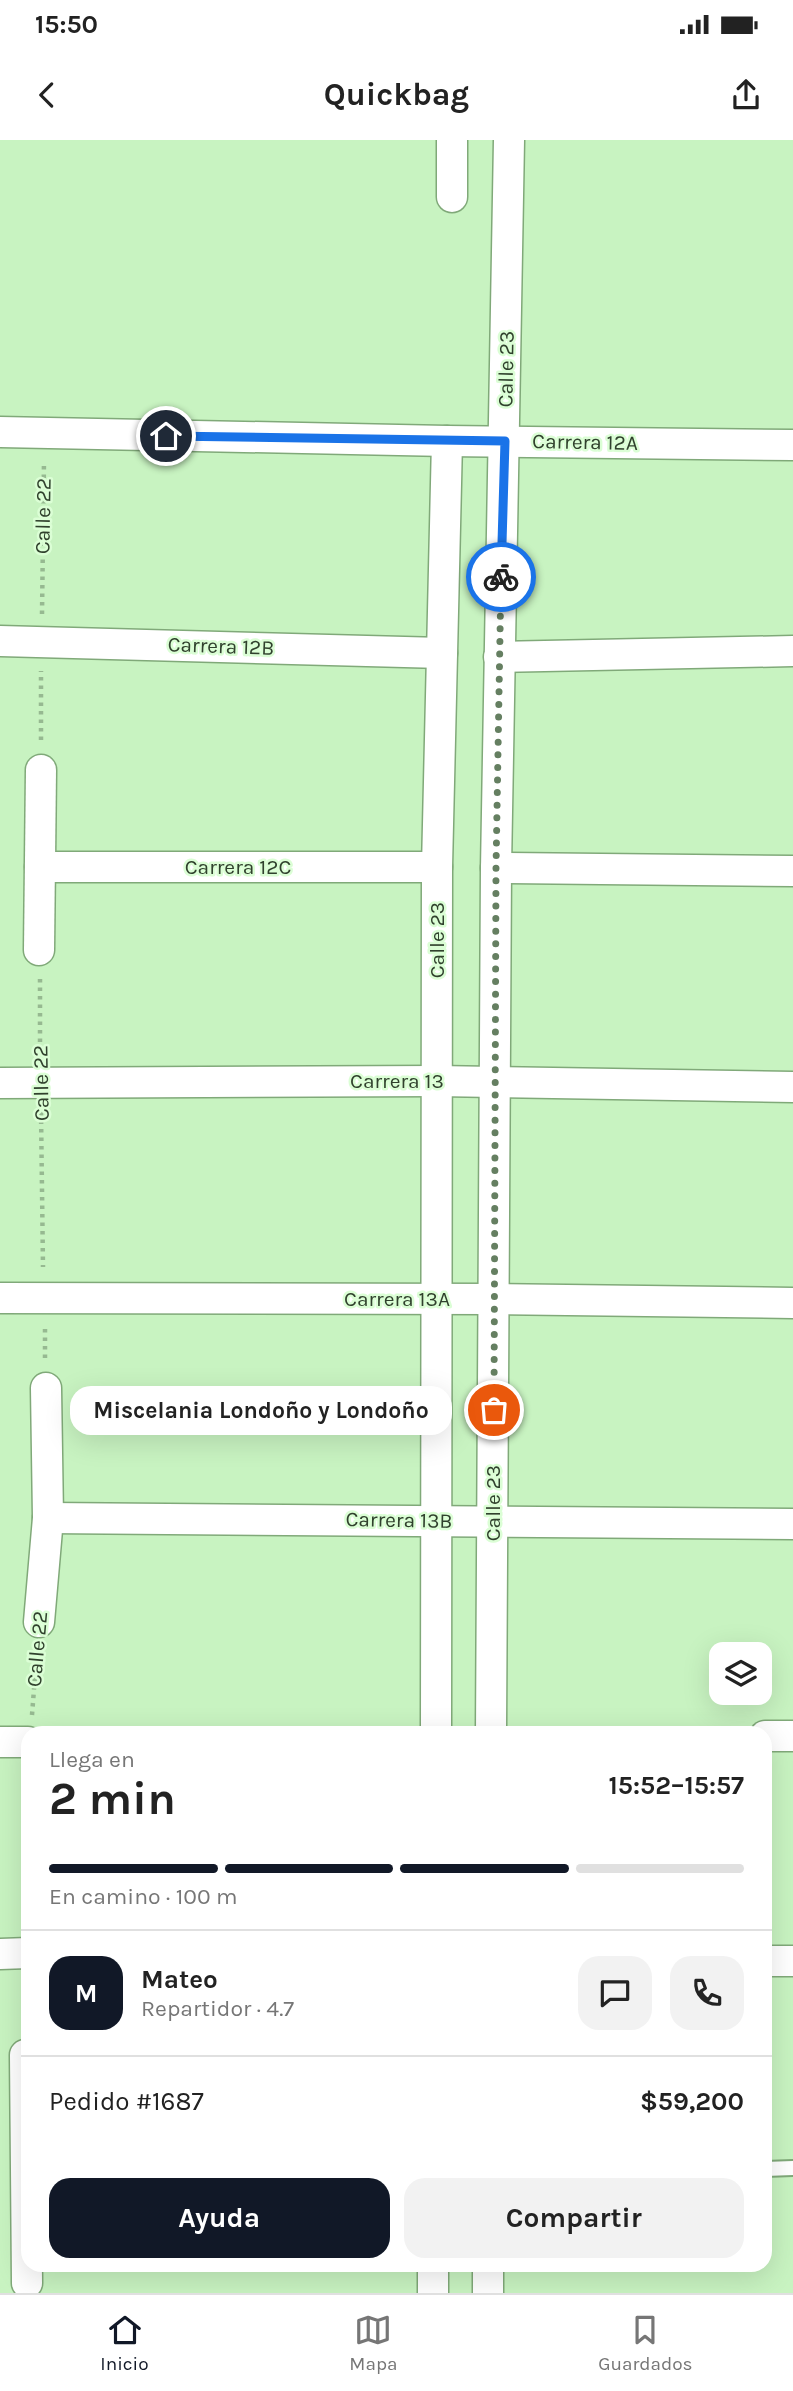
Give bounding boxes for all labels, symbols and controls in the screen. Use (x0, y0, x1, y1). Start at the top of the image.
text: 15:50 (35, 9, 98, 40)
icon: back (28, 76, 66, 114)
text: Quickbag (324, 76, 469, 113)
icon: share (727, 76, 765, 114)
street label: Calle 23 (493, 331, 519, 407)
pin (136, 406, 196, 466)
icon: home (147, 417, 185, 455)
street label: Carrera 12A (532, 429, 638, 455)
street label: Calle 22 (30, 478, 56, 554)
courier (466, 542, 536, 612)
icon: bike (482, 558, 520, 596)
street label: Carrera 12B (167, 632, 275, 660)
street label: Carrera 12C (185, 855, 291, 879)
street label: Calle 23 (425, 902, 449, 978)
street label: Calle 22 (28, 1045, 54, 1121)
street label: Carrera 13 (350, 1069, 444, 1093)
street label: Carrera 13A (344, 1287, 450, 1311)
pin (464, 1380, 524, 1440)
callout: Miscelania Londoño y Londoño (70, 1386, 452, 1434)
icon: bag (475, 1391, 513, 1429)
text: Miscelania Londoño y Londoño (93, 1397, 429, 1424)
street label: Calle 23 (481, 1465, 505, 1541)
street label: Carrera 13B (345, 1507, 453, 1533)
street label: Calle 22 (22, 1610, 52, 1688)
map controls (709, 1642, 772, 1705)
button: layers (709, 1642, 772, 1705)
text: Llega en (49, 1746, 135, 1773)
text: 15:52–15:57 (609, 1770, 744, 1801)
text: 2 min (49, 1772, 176, 1826)
text: En camino · 100 m (49, 1883, 238, 1910)
button: chat (578, 1956, 652, 2030)
button: phone (670, 1956, 744, 2030)
text: Mateo (141, 1964, 218, 1995)
text: M (75, 1978, 97, 2009)
text: Repartidor · 4.7 (141, 1995, 294, 2022)
text: Pedido #1687 (49, 2086, 204, 2117)
text: $59,200 (640, 2086, 744, 2117)
button: Ayuda (49, 2178, 390, 2258)
button: Compartir (404, 2178, 744, 2258)
tab: Inicio (100, 2311, 149, 2375)
tab: Mapa (349, 2311, 397, 2375)
tab: Guardados (598, 2311, 693, 2375)

